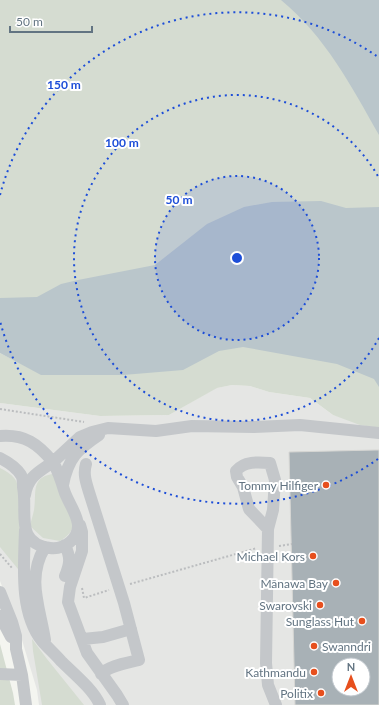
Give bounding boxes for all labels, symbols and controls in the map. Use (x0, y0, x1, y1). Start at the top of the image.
scale bar (10, 8, 92, 34)
text: 50 m (16, 14, 43, 29)
text: 150 m (47, 77, 81, 92)
text: 100 m (105, 135, 139, 150)
text: 50 m (166, 192, 192, 207)
centre of rings (230, 251, 244, 265)
place label: Tommy Hilfiger (239, 478, 319, 493)
marker: Tommy Hilfiger (321, 480, 331, 490)
place label: Michael Kors (237, 549, 305, 564)
marker: Michael Kors (308, 551, 318, 561)
place label: Mānawa Bay (260, 576, 329, 591)
marker: Mānawa Bay (331, 578, 341, 588)
place label: Swarovski (259, 598, 312, 613)
marker: Swarovski (315, 600, 325, 610)
place label: Sunglass Hut (286, 614, 355, 629)
marker: Sunglass Hut (357, 616, 367, 626)
place label: Swanndri (322, 639, 371, 654)
marker: Swanndri (309, 641, 319, 651)
north arrow (331, 657, 371, 697)
text: N (347, 660, 355, 673)
place label: Kathmandu (245, 665, 306, 680)
marker: Kathmandu (309, 667, 319, 677)
place label: Politix (280, 686, 313, 701)
marker: Politix (316, 688, 326, 698)

